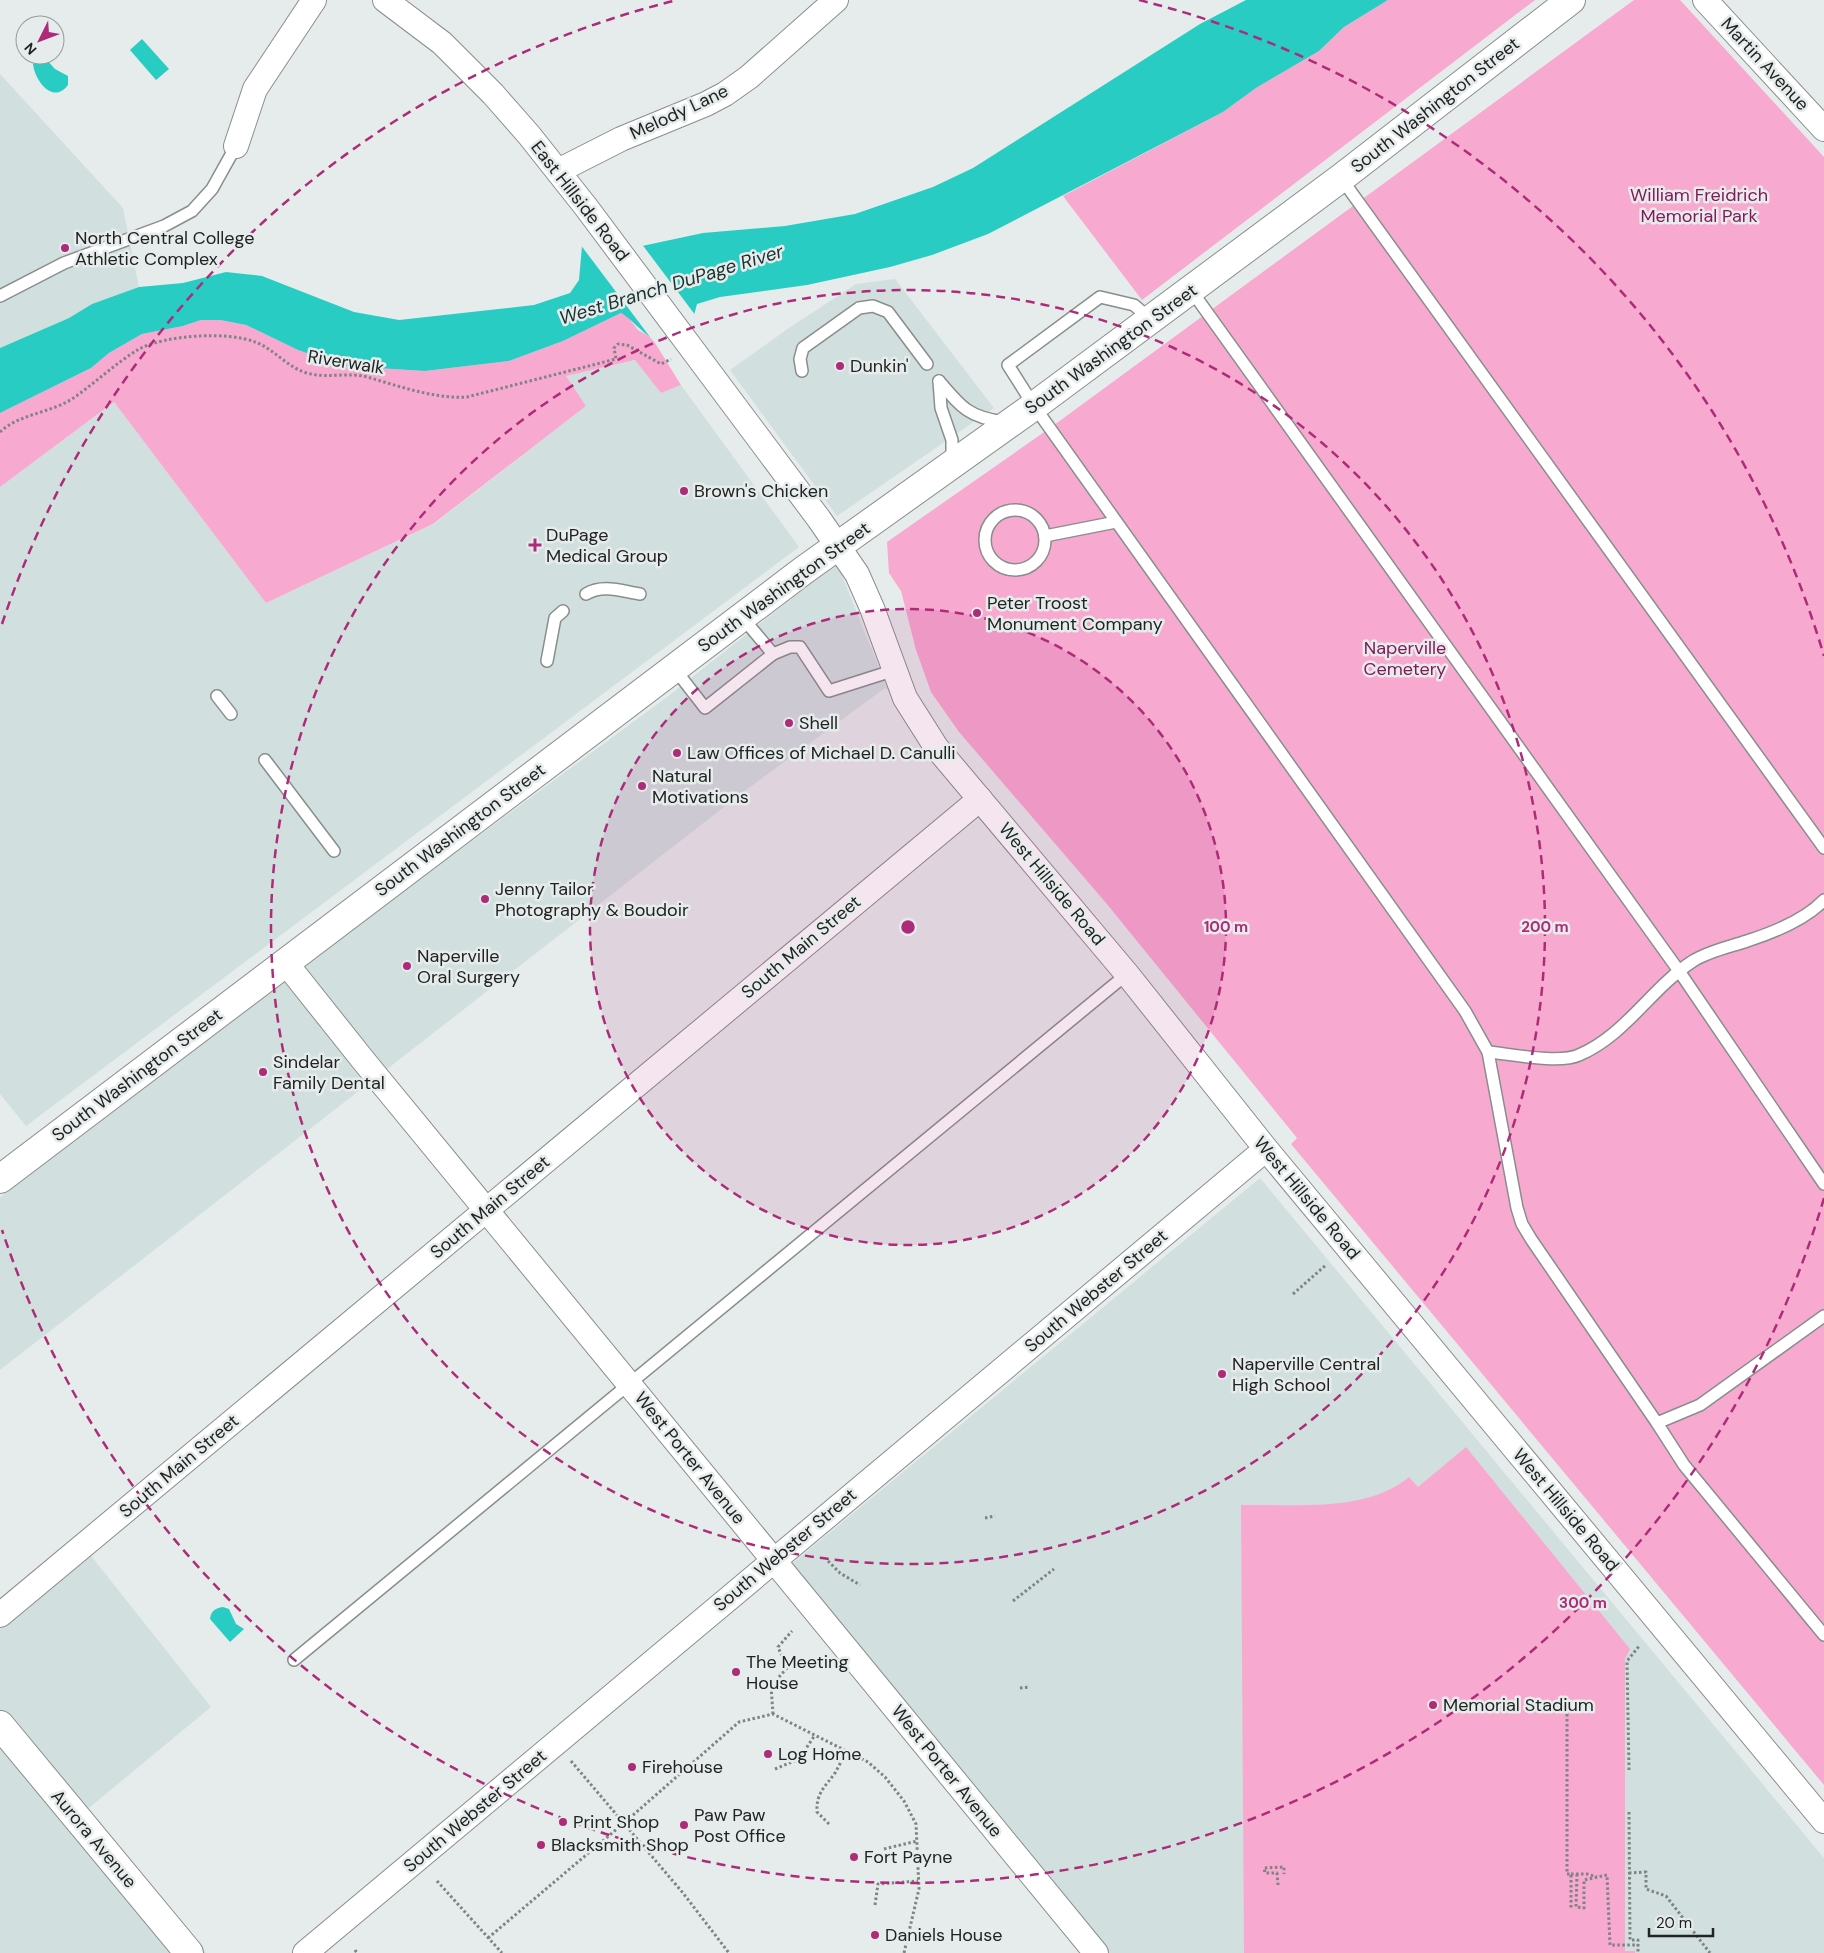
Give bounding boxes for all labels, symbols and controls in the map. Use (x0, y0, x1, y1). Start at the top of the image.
street label: Martin Avenue (1716, 12, 1814, 116)
north arrow (15, 15, 65, 65)
street label: South Washington Street (1346, 32, 1524, 178)
text: N (20, 39, 40, 59)
street label: Melody Lane (626, 79, 732, 145)
street label: East Hillside Road (525, 136, 635, 266)
park label: William Freidrich Memorial Park (1630, 183, 1768, 228)
place label: North Central College Athletic Complex (75, 226, 254, 271)
water label: West Branch DuPage River (556, 238, 787, 331)
marker: North Central College Athletic Complex (59, 242, 71, 254)
street label: South Washington Street (1020, 278, 1202, 420)
street label: Riverwalk (306, 344, 386, 380)
place label: Dunkin' (850, 354, 909, 378)
marker: Dunkin' (834, 360, 846, 372)
place label: Brown's Chicken (694, 479, 828, 503)
marker: Brown's Chicken (678, 485, 690, 497)
street label: South Washington Street (693, 516, 875, 658)
place label: DuPage Medical Group (546, 523, 668, 568)
marker: DuPage Medical Group (528, 538, 542, 552)
place label: Peter Troost Monument Company (987, 591, 1163, 636)
marker: Peter Troost Monument Company (971, 607, 983, 619)
park label: Naperville Cemetery (1364, 636, 1446, 681)
place label: Shell (799, 711, 838, 735)
marker: Shell (783, 717, 795, 729)
place label: Law Offices of Michael D. Canulli (687, 741, 956, 765)
marker: Law Offices of Michael D. Canulli (671, 747, 683, 759)
street label: South Washington Street (370, 758, 550, 902)
place label: Natural Motivations (652, 764, 749, 809)
marker: Natural Motivations (636, 780, 648, 792)
street label: West Hillside Road (994, 818, 1110, 950)
place label: Jenny Tailor Photography & Boudoir (495, 877, 689, 922)
street label: South Main Street (736, 890, 866, 1004)
marker: Jenny Tailor Photography & Boudoir (479, 893, 491, 905)
text: 100 m (1204, 917, 1248, 937)
text: 200 m (1521, 917, 1569, 937)
centre of rings (899, 918, 917, 936)
place label: Naperville Oral Surgery (417, 944, 520, 989)
marker: Naperville Oral Surgery (401, 960, 413, 972)
street label: South Washington Street (47, 1003, 227, 1147)
place label: Sindelar Family Dental (273, 1050, 385, 1095)
marker: Sindelar Family Dental (257, 1066, 269, 1078)
street label: West Hillside Road (1249, 1132, 1365, 1264)
street label: South Main Street (425, 1150, 555, 1264)
street label: South Webster Street (1019, 1224, 1173, 1358)
place label: Naperville Central High School (1232, 1352, 1380, 1397)
marker: Naperville Central High School (1216, 1368, 1228, 1380)
street label: West Porter Avenue (629, 1387, 751, 1529)
street label: South Main Street (114, 1409, 244, 1523)
street label: West Hillside Road (1508, 1444, 1624, 1576)
street label: South Webster Street (708, 1483, 862, 1617)
text: 300 m (1559, 1593, 1607, 1613)
place label: The Meeting House (746, 1650, 849, 1695)
marker: The Meeting House (730, 1666, 742, 1678)
place label: Memorial Stadium (1443, 1693, 1594, 1717)
marker: Memorial Stadium (1427, 1699, 1439, 1711)
street label: West Porter Avenue (886, 1700, 1008, 1842)
place label: Log Home (778, 1742, 861, 1766)
street label: South Webster Street (398, 1744, 552, 1878)
marker: Log Home (762, 1748, 774, 1760)
place label: Firehouse (642, 1755, 723, 1779)
marker: Firehouse (626, 1761, 638, 1773)
street label: Aurora Avenue (46, 1785, 142, 1893)
place label: Paw Paw Post Office (694, 1803, 786, 1848)
place label: Print Shop (573, 1810, 659, 1834)
marker: Print Shop (557, 1816, 569, 1828)
marker: Paw Paw Post Office (678, 1819, 690, 1831)
place label: Blacksmith Shop (551, 1833, 689, 1857)
marker: Blacksmith Shop (535, 1839, 547, 1851)
place label: Fort Payne (864, 1845, 953, 1869)
marker: Fort Payne (848, 1851, 860, 1863)
scale bar (1649, 1906, 1713, 1938)
text: 20 m (1656, 1913, 1692, 1933)
place label: Daniels House (885, 1923, 1002, 1947)
marker: Daniels House (869, 1929, 881, 1941)

